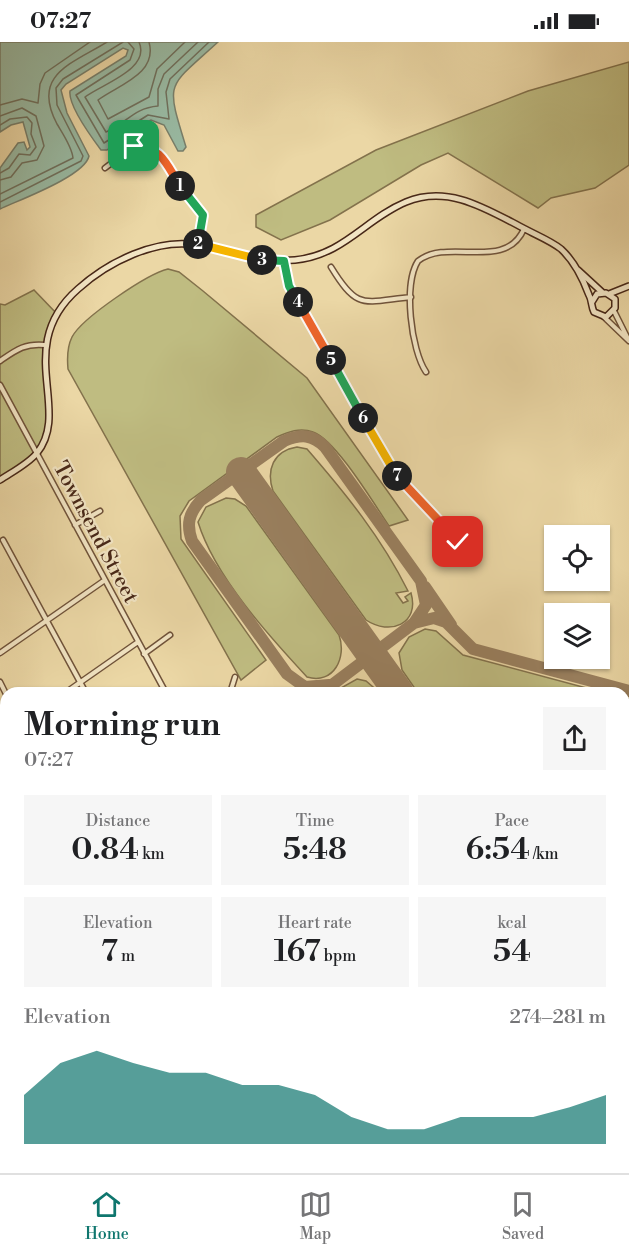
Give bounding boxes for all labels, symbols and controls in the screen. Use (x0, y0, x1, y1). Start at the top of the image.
text: 07:27 (30, 8, 91, 35)
pin (108, 120, 159, 171)
icon: arrive (117, 129, 150, 162)
pin: 1 (165, 171, 195, 201)
text: 1 (176, 176, 184, 196)
pin: 2 (183, 229, 213, 259)
text: 2 (193, 234, 203, 254)
pin: 3 (247, 245, 277, 275)
text: 3 (257, 250, 267, 270)
pin: 4 (283, 287, 313, 317)
text: 4 (293, 292, 303, 312)
pin: 5 (316, 345, 346, 375)
text: 5 (326, 350, 336, 370)
pin: 6 (348, 403, 378, 433)
text: 6 (358, 408, 368, 428)
street label: Townsend Street (47, 457, 144, 608)
pin: 7 (382, 461, 412, 491)
text: 7 (392, 466, 402, 486)
pin (432, 516, 483, 567)
icon: check (441, 525, 474, 558)
map controls (544, 525, 610, 669)
button: locate (544, 525, 610, 591)
button: layers (544, 603, 610, 669)
text: Morning run (24, 705, 221, 746)
button: share (543, 707, 606, 770)
text: 07:27 (24, 748, 73, 773)
text: Distance (86, 811, 150, 831)
text: Time (296, 811, 334, 831)
text: Pace (495, 811, 529, 831)
text: 0.84 (71, 831, 139, 869)
text: 5:48 (283, 831, 347, 869)
text: 6:54 (466, 831, 530, 869)
text: km (139, 844, 165, 864)
text: /km (530, 844, 558, 864)
text: Elevation (83, 913, 153, 933)
text: Heart rate (278, 913, 352, 933)
text: kcal (497, 913, 527, 933)
text: 7 (101, 933, 118, 971)
text: 167 (274, 933, 321, 971)
text: 54 (493, 933, 531, 971)
text: m (118, 946, 135, 966)
text: bpm (321, 946, 356, 966)
text: Elevation (24, 1005, 111, 1030)
text: 274–281 m (510, 1005, 606, 1030)
tab: Home (85, 1188, 129, 1244)
tab: Map (299, 1188, 332, 1244)
tab: Saved (502, 1188, 544, 1244)

